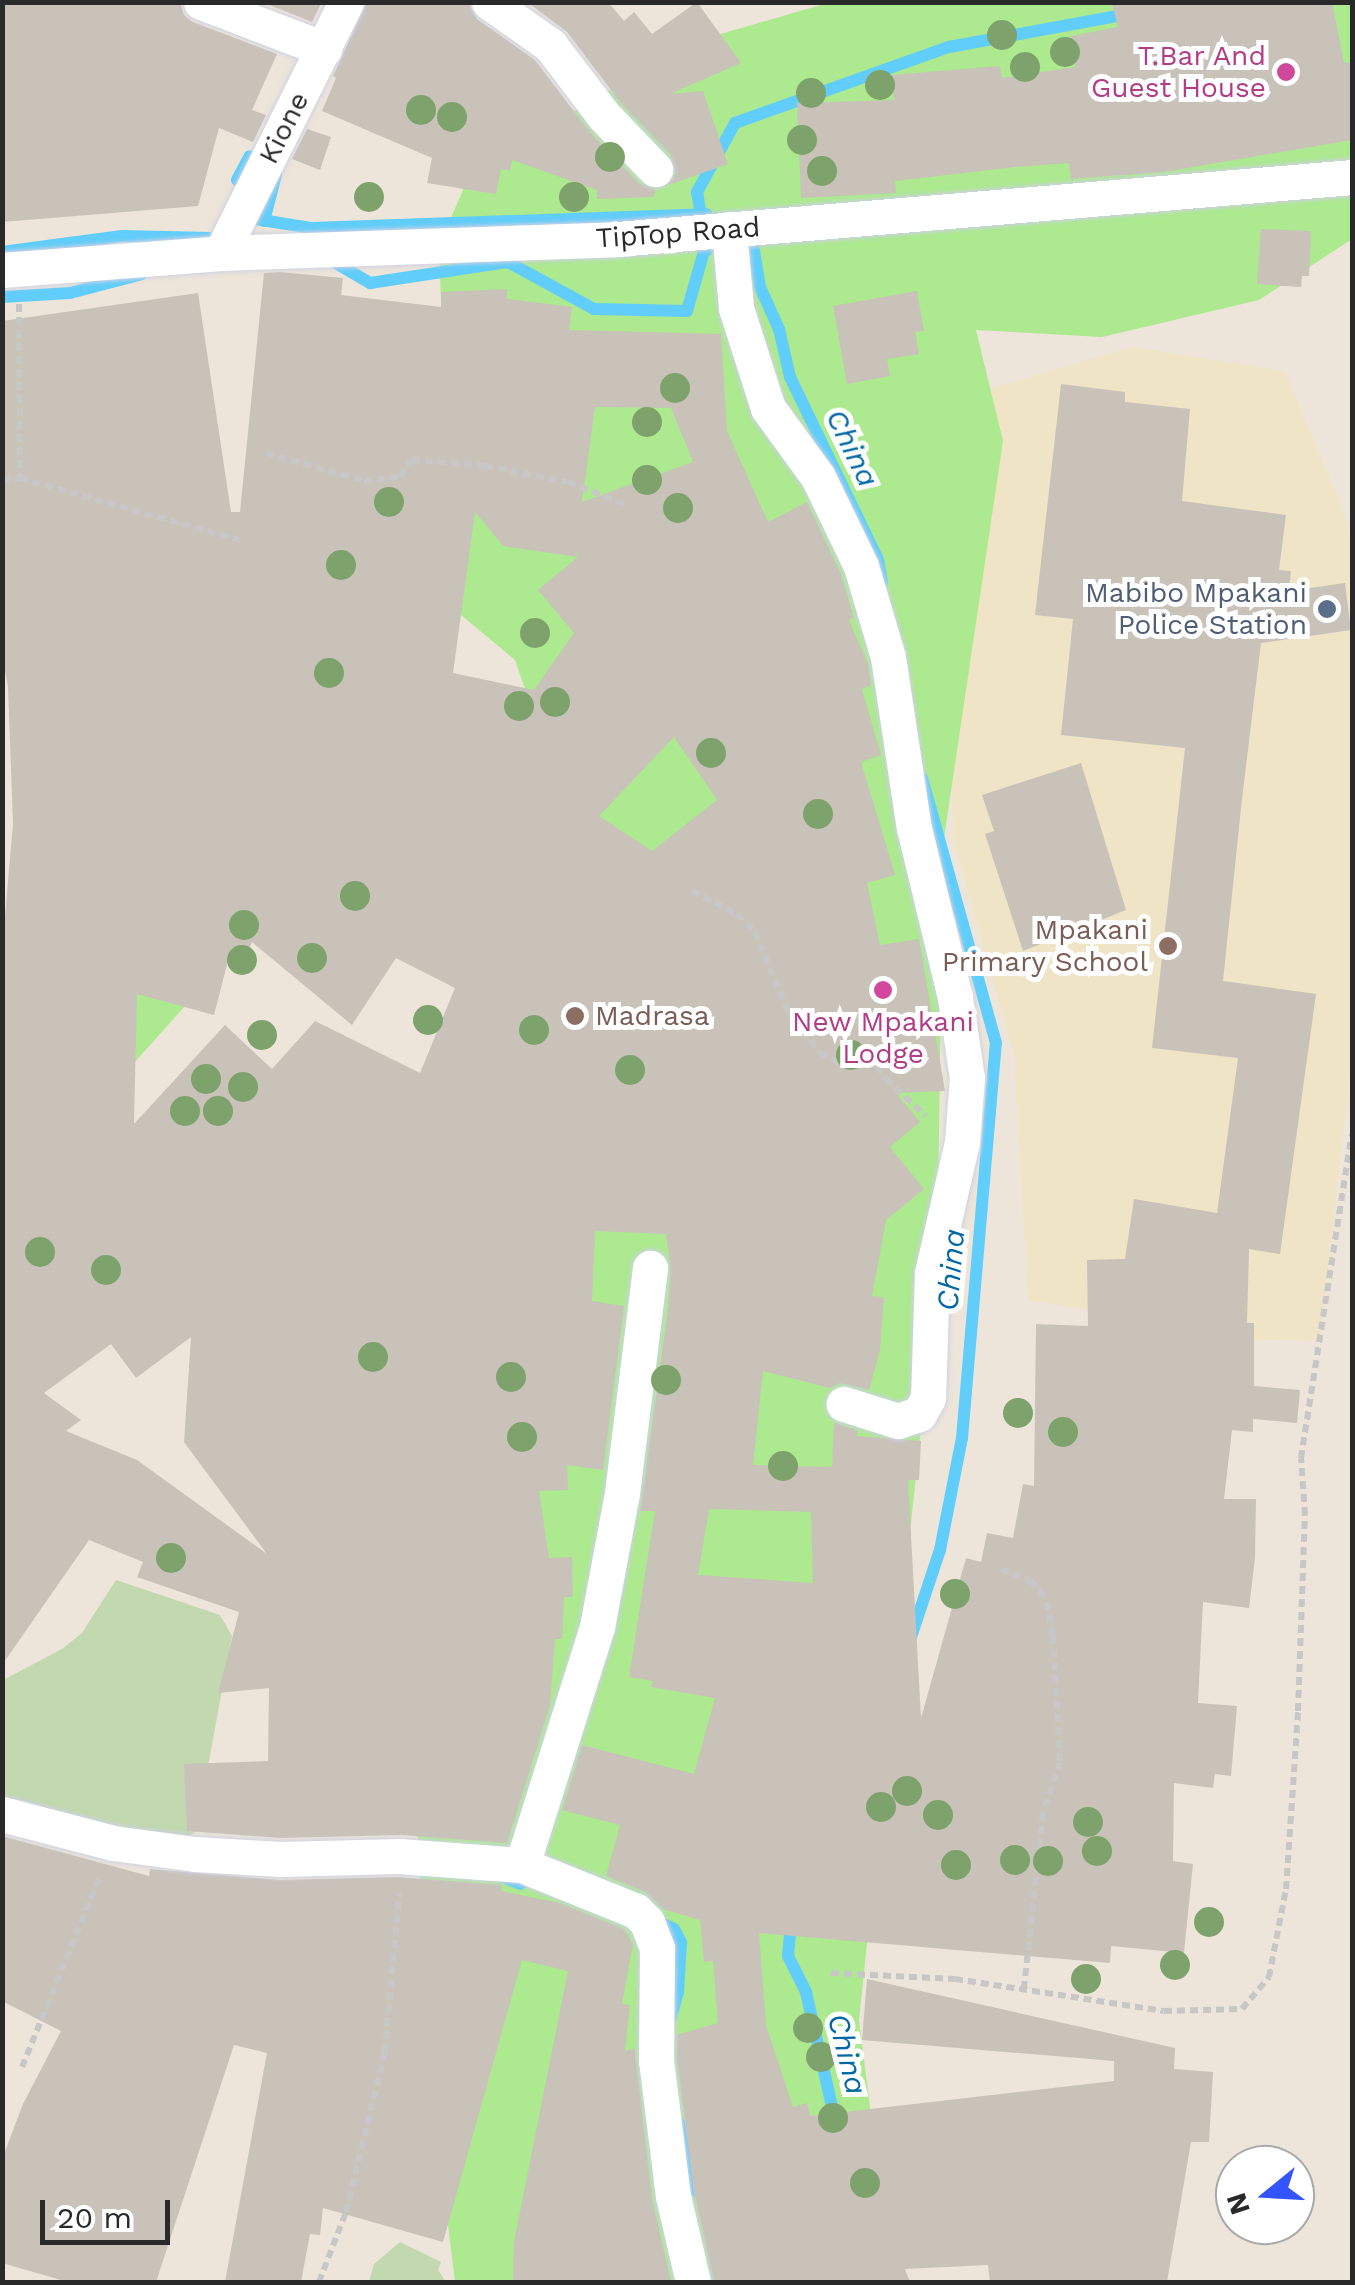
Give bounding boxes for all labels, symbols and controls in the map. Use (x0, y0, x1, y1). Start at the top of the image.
place label: T.Bar And Guest House (1091, 39, 1266, 105)
marker: T.Bar And Guest House (1275, 61, 1297, 83)
street label: Kione (252, 86, 316, 170)
street label: TipTop Road (595, 211, 761, 255)
water label: China (818, 403, 886, 493)
place label: Mabibo Mpakani Police Station (1085, 576, 1307, 642)
marker: Mabibo Mpakani Police Station (1316, 598, 1338, 620)
place label: Mpakani Primary School (941, 913, 1148, 979)
marker: Mpakani Primary School (1157, 935, 1179, 957)
marker: New Mpakani Lodge (872, 979, 894, 1001)
place label: Madrasa (595, 999, 710, 1033)
marker: Madrasa (564, 1005, 586, 1027)
place label: New Mpakani Lodge (792, 1005, 974, 1071)
water label: China (929, 1227, 973, 1313)
water label: China (820, 2010, 874, 2098)
north arrow (1215, 2145, 1315, 2245)
scale bar (45, 2180, 175, 2242)
text: N (1219, 2189, 1257, 2219)
text: 20 m (57, 2200, 132, 2235)

